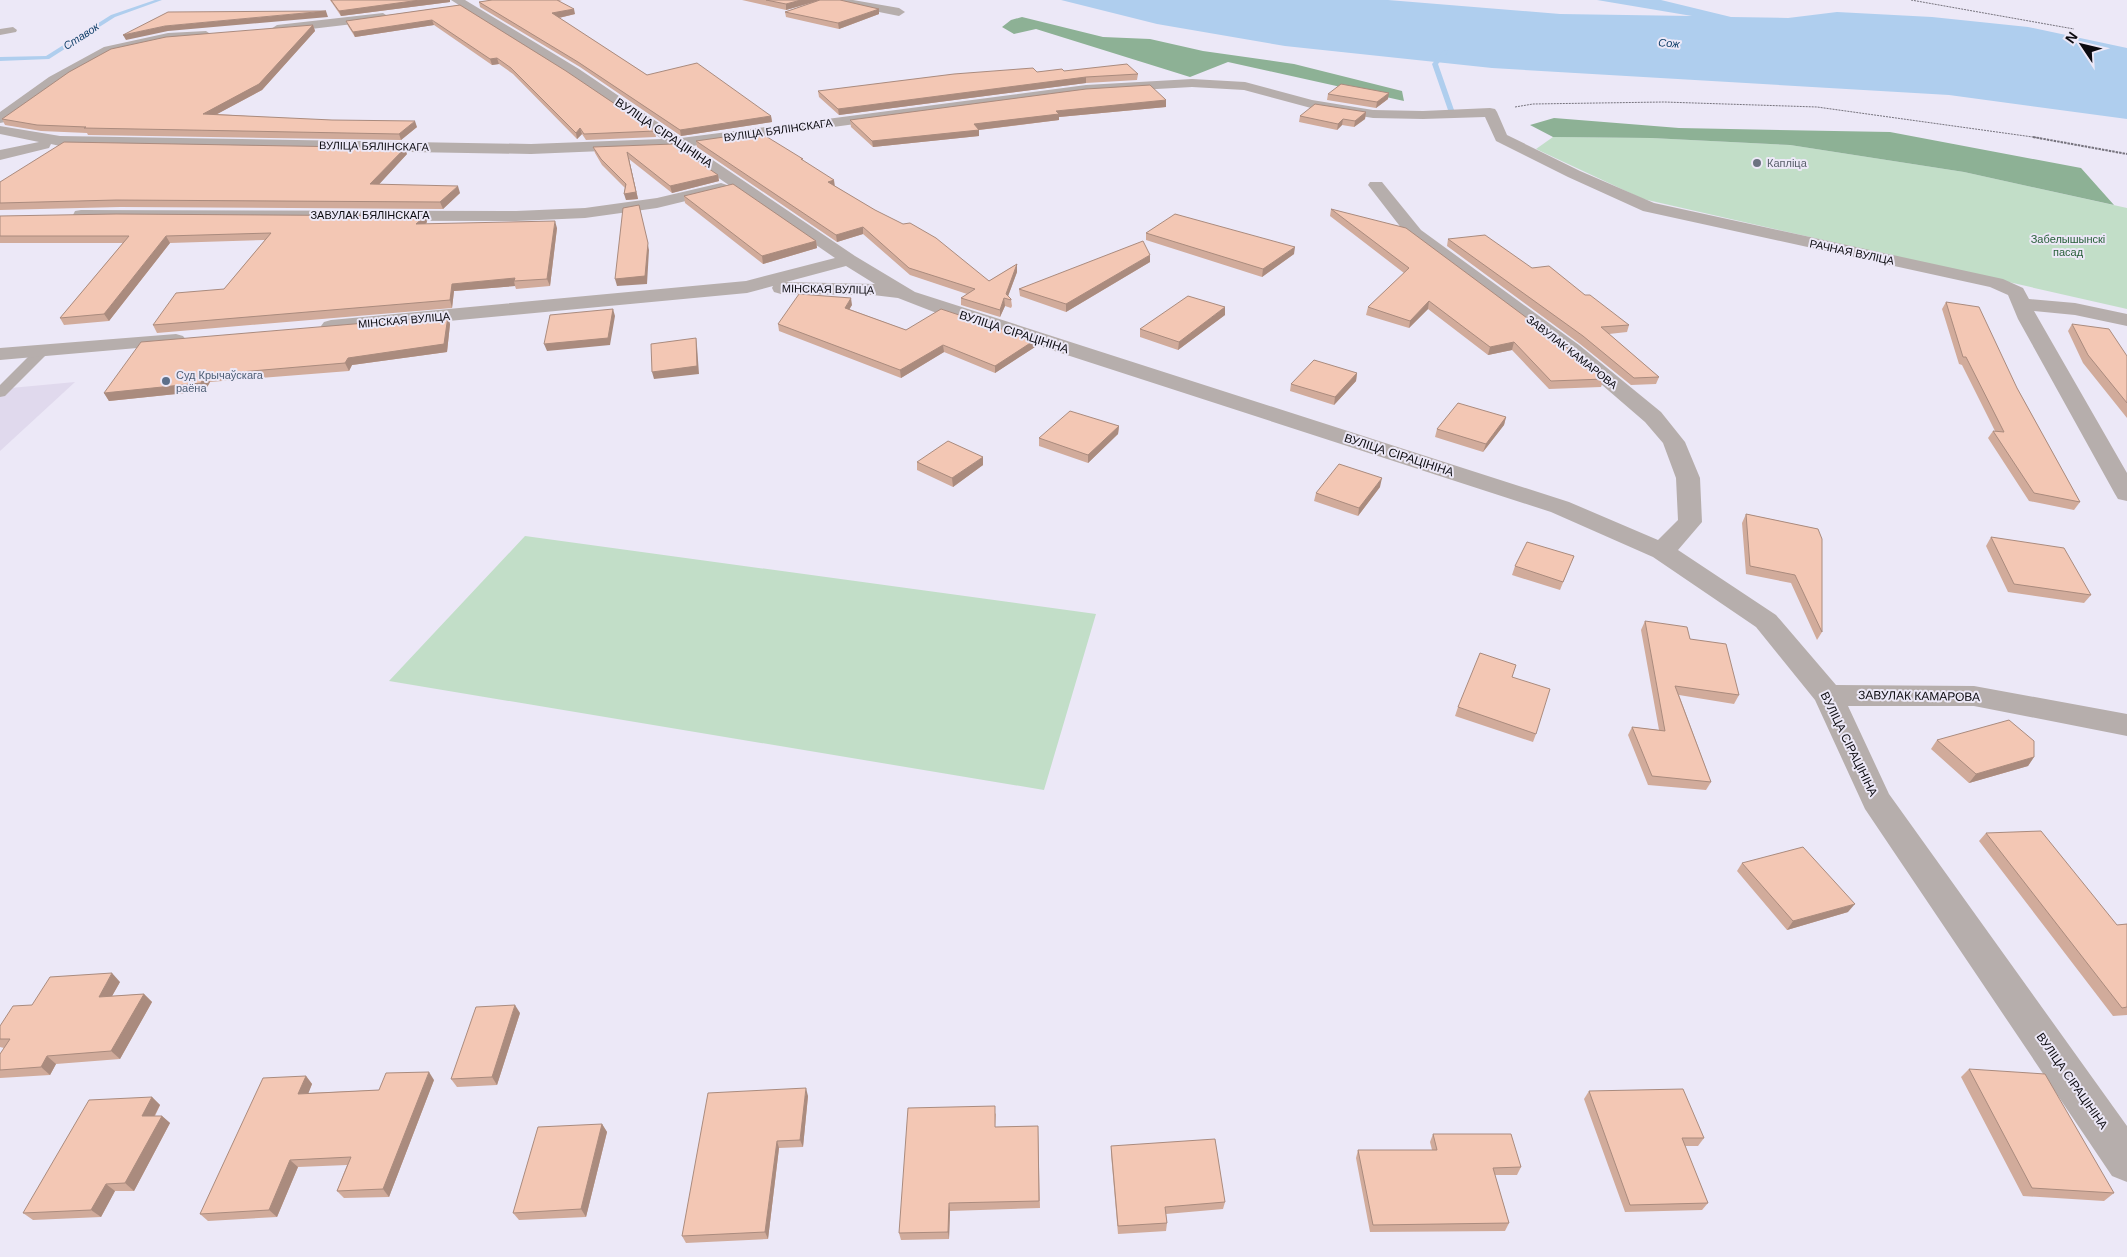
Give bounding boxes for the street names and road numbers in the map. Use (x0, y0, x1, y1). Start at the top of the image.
street label: ВУЛІЦА СІРАЦІНІНА (613, 95, 715, 171)
street label: ВУЛІЦА БЯЛІНСКАГА (723, 116, 834, 144)
street label: ВУЛІЦА БЯЛІНСКАГА (319, 139, 430, 153)
street label: ЗАВУЛАК БЯЛІНСКАГА (310, 209, 430, 221)
street label: РАЧНАЯ ВУЛІЦА (1809, 237, 1896, 267)
street label: МІНСКАЯ ВУЛІЦА (782, 282, 875, 296)
street label: ВУЛІЦА СІРАЦІНІНА (957, 308, 1071, 356)
street label: МІНСКАЯ ВУЛІЦА (358, 310, 451, 330)
street label: ЗАВУЛАК КАМАРОВА (1524, 313, 1620, 392)
street label: ВУЛІЦА СІРАЦІНІНА (1342, 431, 1456, 479)
street label: ЗАВУЛАК КАМАРОВА (1858, 688, 1980, 704)
street label: ВУЛІЦА СІРАЦІНІНА (1818, 690, 1880, 798)
street label: ВУЛІЦА СІРАЦІНІНА (2033, 1030, 2111, 1132)

